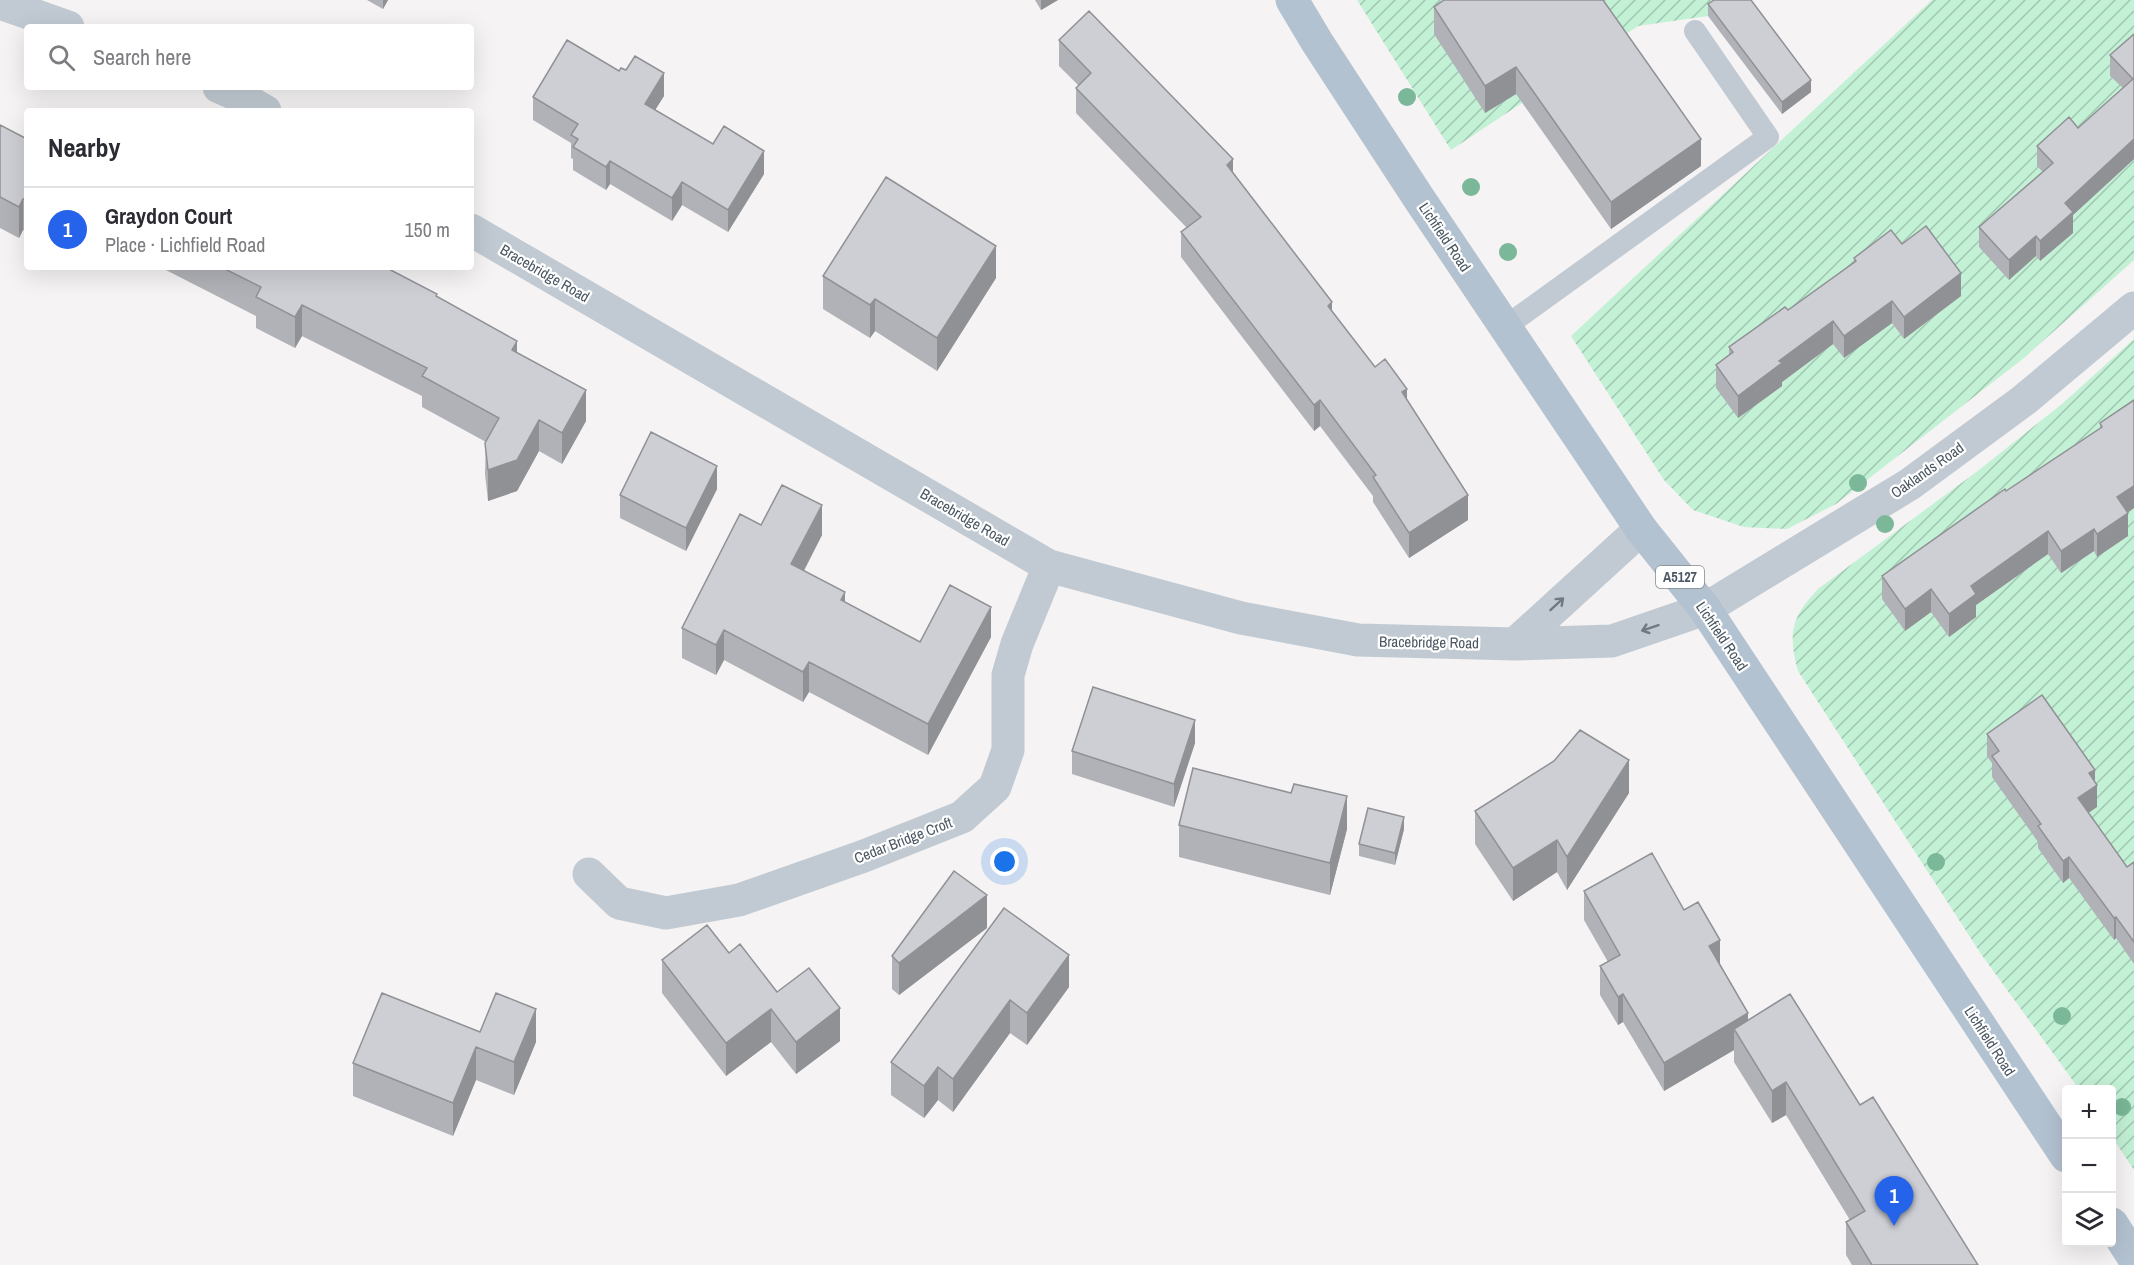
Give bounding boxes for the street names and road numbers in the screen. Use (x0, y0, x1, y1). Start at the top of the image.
street label: Lichfield Road (1414, 198, 1476, 276)
street label: Bracebridge Road (497, 239, 593, 307)
street label: Oaklands Road (1886, 437, 1968, 503)
street label: Bracebridge Road (917, 483, 1013, 551)
road number: A5127 (1656, 566, 1704, 588)
street label: Lichfield Road (1691, 597, 1753, 675)
street label: Bracebridge Road (1379, 631, 1479, 653)
street label: Cedar Bridge Croft (851, 811, 955, 868)
street label: Lichfield Road (1960, 1002, 2020, 1080)

